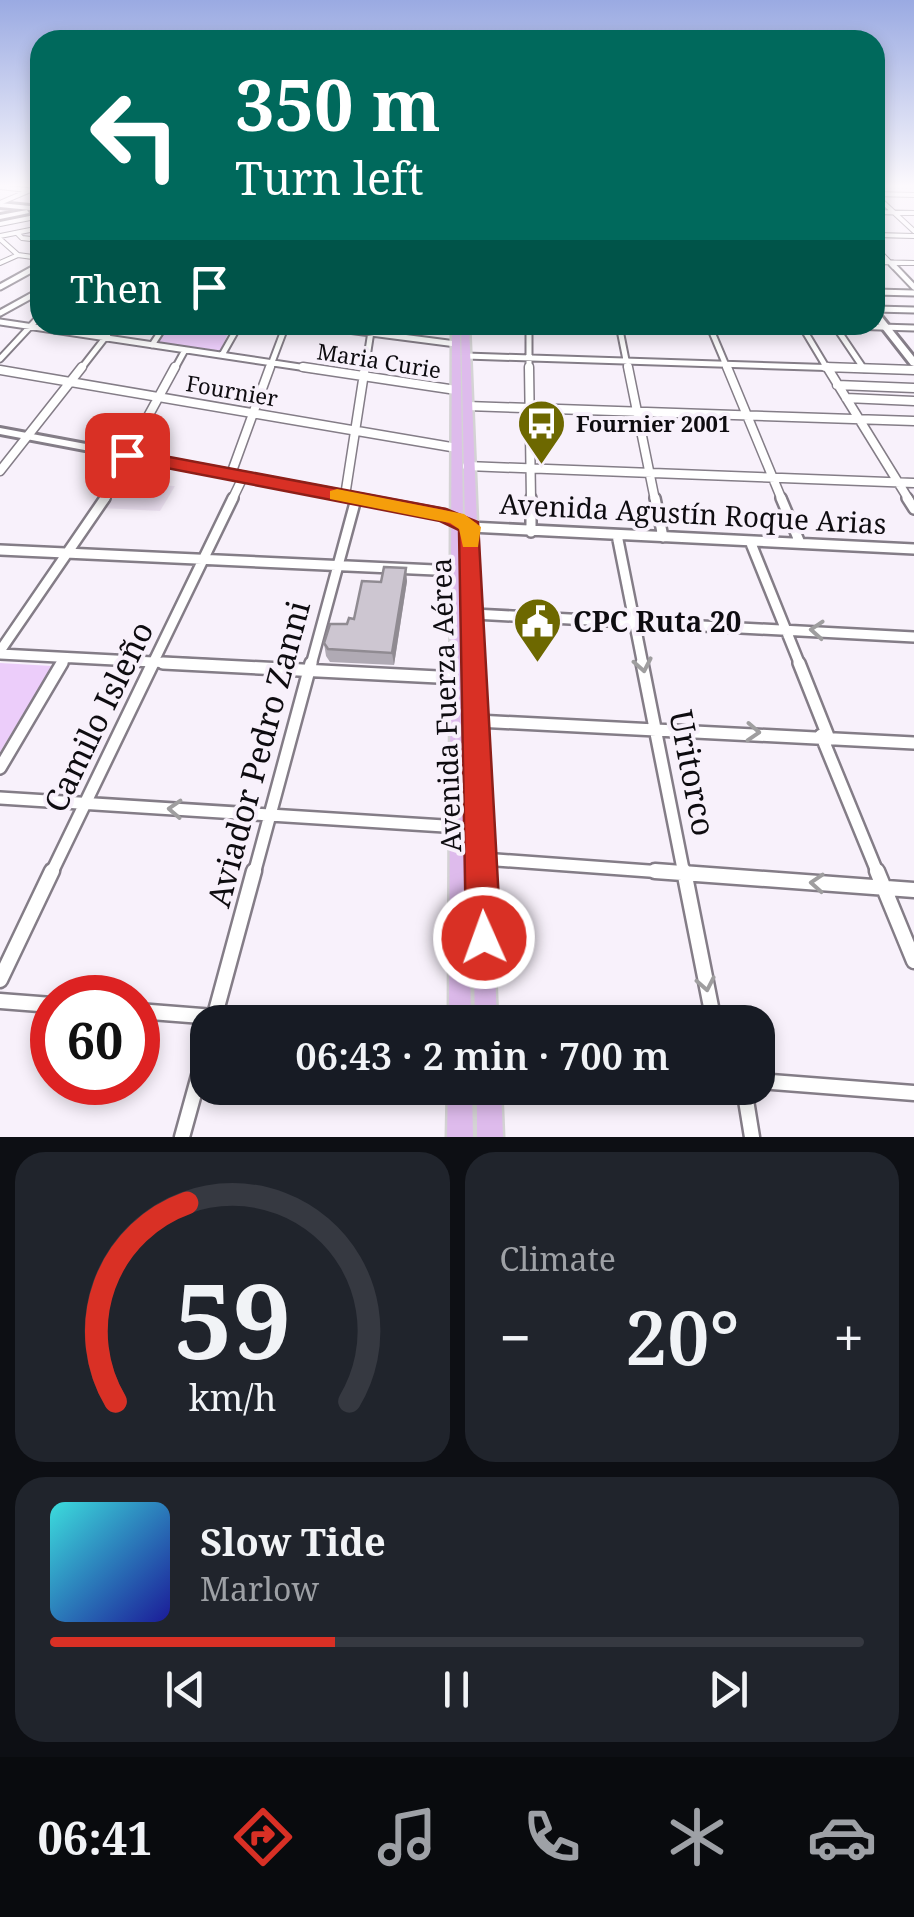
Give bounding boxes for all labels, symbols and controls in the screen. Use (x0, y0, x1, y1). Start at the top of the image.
text: 350 m (235, 56, 441, 152)
icon: left (70, 70, 200, 200)
text: Turn left (235, 147, 424, 208)
icon: arrive (182, 260, 237, 315)
text: Then (70, 262, 162, 314)
street label: Maria Curie (315, 335, 443, 385)
street label: Fournier (184, 367, 281, 413)
bus stop icon: Fournier 2001 (515, 398, 567, 466)
place label: Fournier 2001 (576, 408, 730, 438)
pin (85, 413, 170, 498)
icon: arrive (100, 428, 155, 483)
street label: Avenida Agustín Roque Arias (499, 484, 887, 542)
street label: Avenida Fuerza Aérea (421, 557, 469, 853)
street label: Aviador Pedro Zanni (196, 596, 319, 911)
public building icon: CPC Ruta 20 (512, 596, 564, 664)
place label: CPC Ruta 20 (573, 602, 741, 640)
street label: Camilo Isleño (33, 614, 162, 819)
one-way arrow (808, 620, 824, 641)
one-way arrow (632, 657, 653, 673)
street label: Uritorco (660, 706, 727, 839)
one-way arrow (745, 721, 761, 742)
one-way arrow (166, 799, 182, 820)
one-way arrow (808, 873, 824, 894)
position arrow (432, 886, 536, 990)
speed limit sign: 60 (30, 975, 160, 1105)
one-way arrow (695, 975, 716, 992)
text: 06:43 · 2 min · 700 m (295, 1029, 670, 1081)
text: Climate (500, 1237, 616, 1280)
text: 59 (173, 1248, 291, 1389)
text: 20° (625, 1285, 740, 1387)
text: − (500, 1299, 531, 1374)
text: + (833, 1299, 864, 1374)
text: km/h (188, 1373, 276, 1421)
text: Slow Tide (200, 1515, 386, 1567)
text: Marlow (200, 1567, 319, 1610)
icon: previous (158, 1662, 213, 1717)
icon: pause (429, 1662, 484, 1717)
icon: next (701, 1662, 756, 1717)
icon: directions (228, 1802, 298, 1872)
icon: music (372, 1802, 442, 1872)
icon: phone (517, 1802, 587, 1872)
icon: climate (662, 1802, 732, 1872)
icon: car (807, 1802, 877, 1872)
text: 06:41 (37, 1807, 153, 1868)

